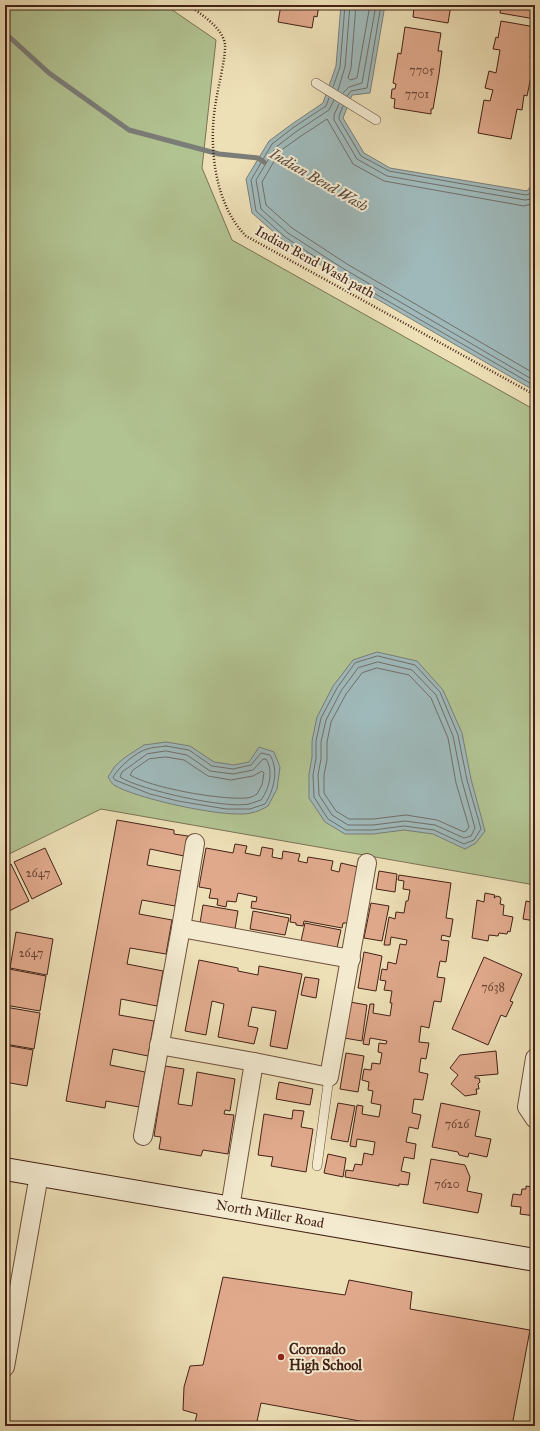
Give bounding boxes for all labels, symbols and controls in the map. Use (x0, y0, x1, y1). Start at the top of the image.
house number: 7705 (409, 63, 435, 77)
house number: 7701 (405, 87, 429, 101)
water label: Indian Bend Wash (266, 144, 372, 216)
street label: Indian Bend Wash path (252, 222, 378, 302)
house number: 2647 (26, 866, 50, 880)
house number: 2647 (19, 946, 43, 960)
house number: 7638 (481, 980, 505, 994)
house number: 7626 (445, 1117, 470, 1131)
house number: 7620 (434, 1177, 460, 1191)
street label: North Miller Road (215, 1196, 325, 1232)
place label: Coronado High School (289, 1341, 363, 1375)
marker: Coronado High School (276, 1352, 286, 1362)

